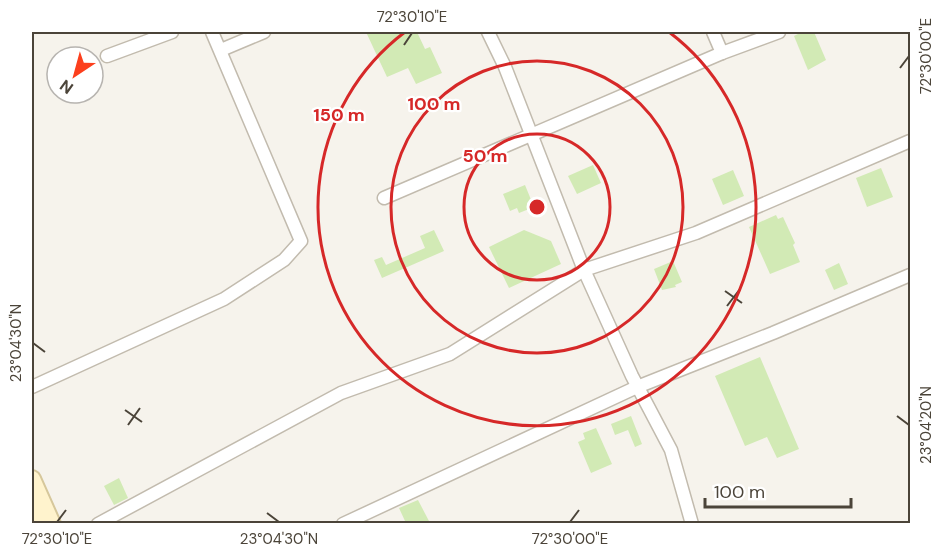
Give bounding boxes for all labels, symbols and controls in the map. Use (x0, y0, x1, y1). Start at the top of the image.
text: 72°30'10"E (377, 7, 447, 27)
text: 72°30'00"E (916, 18, 936, 94)
north arrow (45, 45, 105, 105)
text: N (56, 75, 77, 99)
text: 100 m (407, 92, 461, 116)
text: 150 m (313, 103, 365, 127)
text: 50 m (462, 144, 508, 168)
centre of rings (527, 197, 547, 217)
text: 23°04'30"N (6, 304, 26, 382)
text: 23°04'20"N (916, 386, 936, 464)
scale bar (705, 471, 850, 509)
text: 100 m (714, 480, 765, 504)
text: 72°30'10"E (22, 529, 92, 549)
text: 23°04'30"N (240, 529, 318, 549)
text: 72°30'00"E (532, 529, 608, 549)

